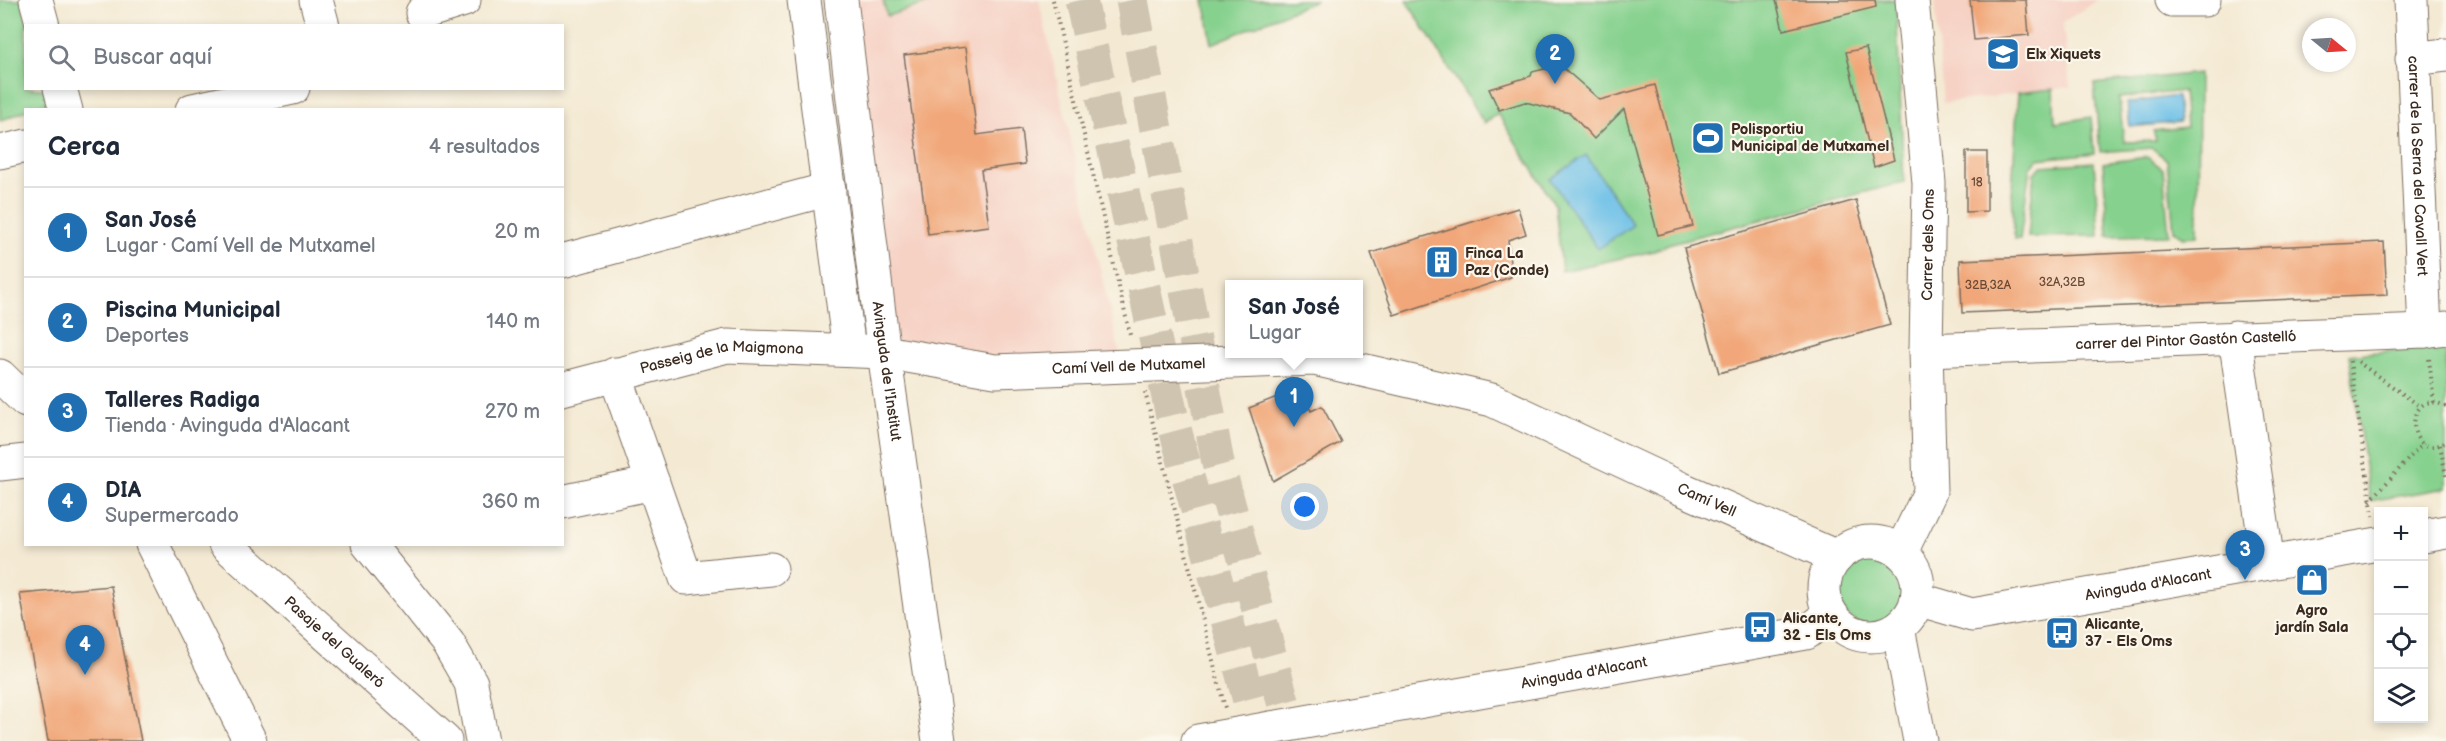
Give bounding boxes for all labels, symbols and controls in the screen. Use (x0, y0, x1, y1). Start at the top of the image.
north arrow (2302, 18, 2356, 72)
search box (24, 24, 564, 90)
pin: 2 (1536, 34, 1574, 84)
school or university icon: Elx Xiquets (1985, 36, 2021, 72)
icon: search (45, 41, 78, 74)
text: Buscar aquí (93, 44, 212, 71)
place label: Elx Xiquets (2026, 45, 2101, 64)
street label: carrer de la Serra del Cavall Vert (2403, 55, 2432, 277)
sports icon: Polisportiu Municipal de Mutxamel (1690, 120, 1726, 156)
place label: Polisportiu Municipal de Mutxamel (1731, 120, 1889, 156)
text: Cerca (48, 132, 120, 163)
text: 4 resultados (429, 135, 540, 159)
house number: 18 (1971, 175, 1983, 190)
street label: Carrer dels Oms (1918, 188, 1939, 301)
text: San José (105, 207, 197, 234)
text: 1 (63, 220, 72, 244)
text: 20 m (495, 220, 540, 244)
text: Lugar · Camí Vell de Mutxamel (105, 234, 376, 258)
building icon: Finca La Paz (Conde) (1424, 244, 1460, 280)
place label: Finca La Paz (Conde) (1465, 244, 1549, 280)
house number: 32A,32B (2039, 275, 2085, 290)
house number: 32B,32A (1965, 278, 2012, 293)
popup (1225, 280, 1363, 358)
text: San José (1248, 294, 1340, 321)
text: Piscina Municipal (105, 297, 280, 324)
street label: Avinguda de l'Institut (868, 300, 906, 443)
text: 2 (62, 310, 73, 334)
text: 140 m (486, 310, 540, 334)
text: Lugar (1248, 321, 1301, 345)
text: Deportes (105, 324, 189, 348)
street label: carrer del Pintor Gastón Castelló (2075, 327, 2297, 354)
street label: Passeig de la Maigmona (638, 337, 804, 378)
street label: Camí Vell de Mutxamel (1051, 354, 1206, 379)
pin: 1 (1274, 378, 1314, 427)
text: Talleres Radiga (105, 387, 260, 414)
text: 3 (62, 400, 73, 424)
text: 270 m (485, 400, 540, 424)
text: Tienda · Avinguda d'Alacant (105, 414, 350, 438)
text: DIA (105, 477, 141, 504)
street label: Camí Vell (1674, 479, 1739, 522)
text: 4 (62, 490, 73, 514)
text: 360 m (482, 490, 540, 514)
your location (1290, 492, 1319, 521)
text: Supermercado (105, 504, 239, 528)
map controls (2374, 507, 2428, 723)
button: + (2374, 507, 2428, 561)
pin: 3 (2226, 530, 2264, 580)
button: − (2374, 561, 2428, 615)
shop icon: Agro jardín Sala (2294, 562, 2330, 598)
street label: Avinguda d'Alacant (2084, 564, 2213, 605)
street label: Pasaje del Gualeró (280, 592, 388, 692)
place label: Agro jardín Sala (2274, 601, 2349, 637)
bus stop icon: Alicante, 32 - Els Oms (1742, 609, 1778, 645)
place label: Alicante, 32 - Els Oms (1782, 609, 1871, 645)
bus stop icon: Alicante, 37 - Els Oms (2044, 615, 2080, 651)
place label: Alicante, 37 - Els Oms (2084, 615, 2172, 651)
button: locate (2374, 615, 2428, 669)
pin: 4 (66, 626, 104, 675)
street label: Avinguda d'Alacant (1520, 652, 1649, 693)
button: layers (2374, 669, 2428, 723)

